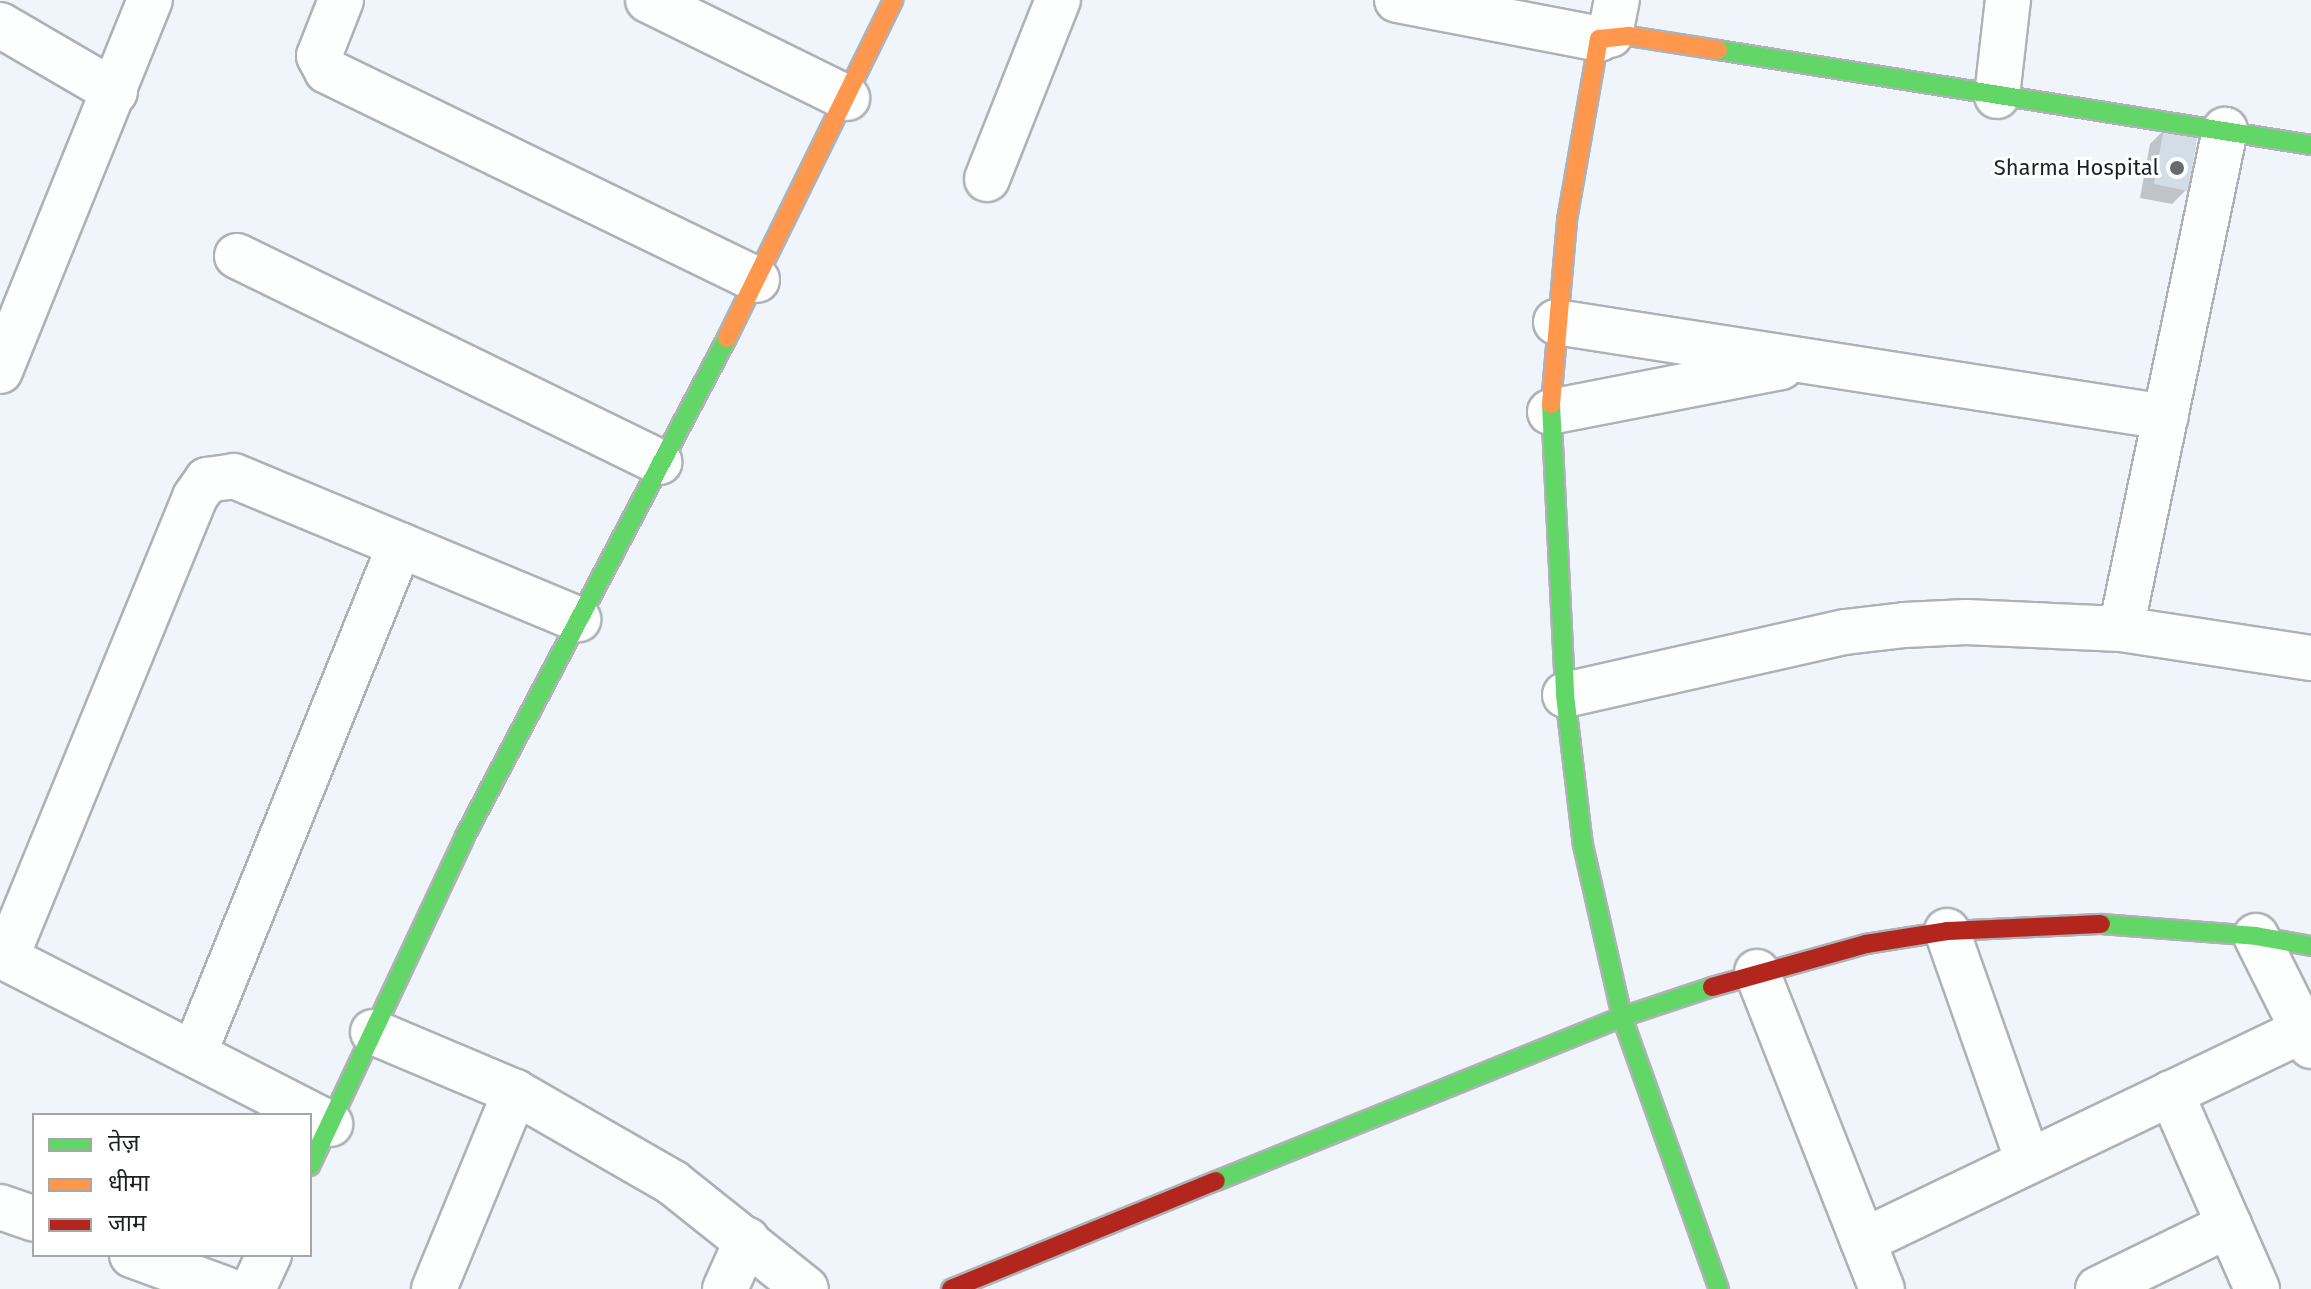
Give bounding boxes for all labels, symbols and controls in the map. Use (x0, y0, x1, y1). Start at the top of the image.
place label: Sharma Hospital (1994, 155, 2159, 181)
marker: Sharma Hospital (2166, 157, 2188, 179)
legend (32, 1113, 312, 1257)
text: तेज़ (108, 1129, 140, 1157)
text: धीमा (108, 1169, 150, 1197)
text: जाम (108, 1209, 146, 1237)

